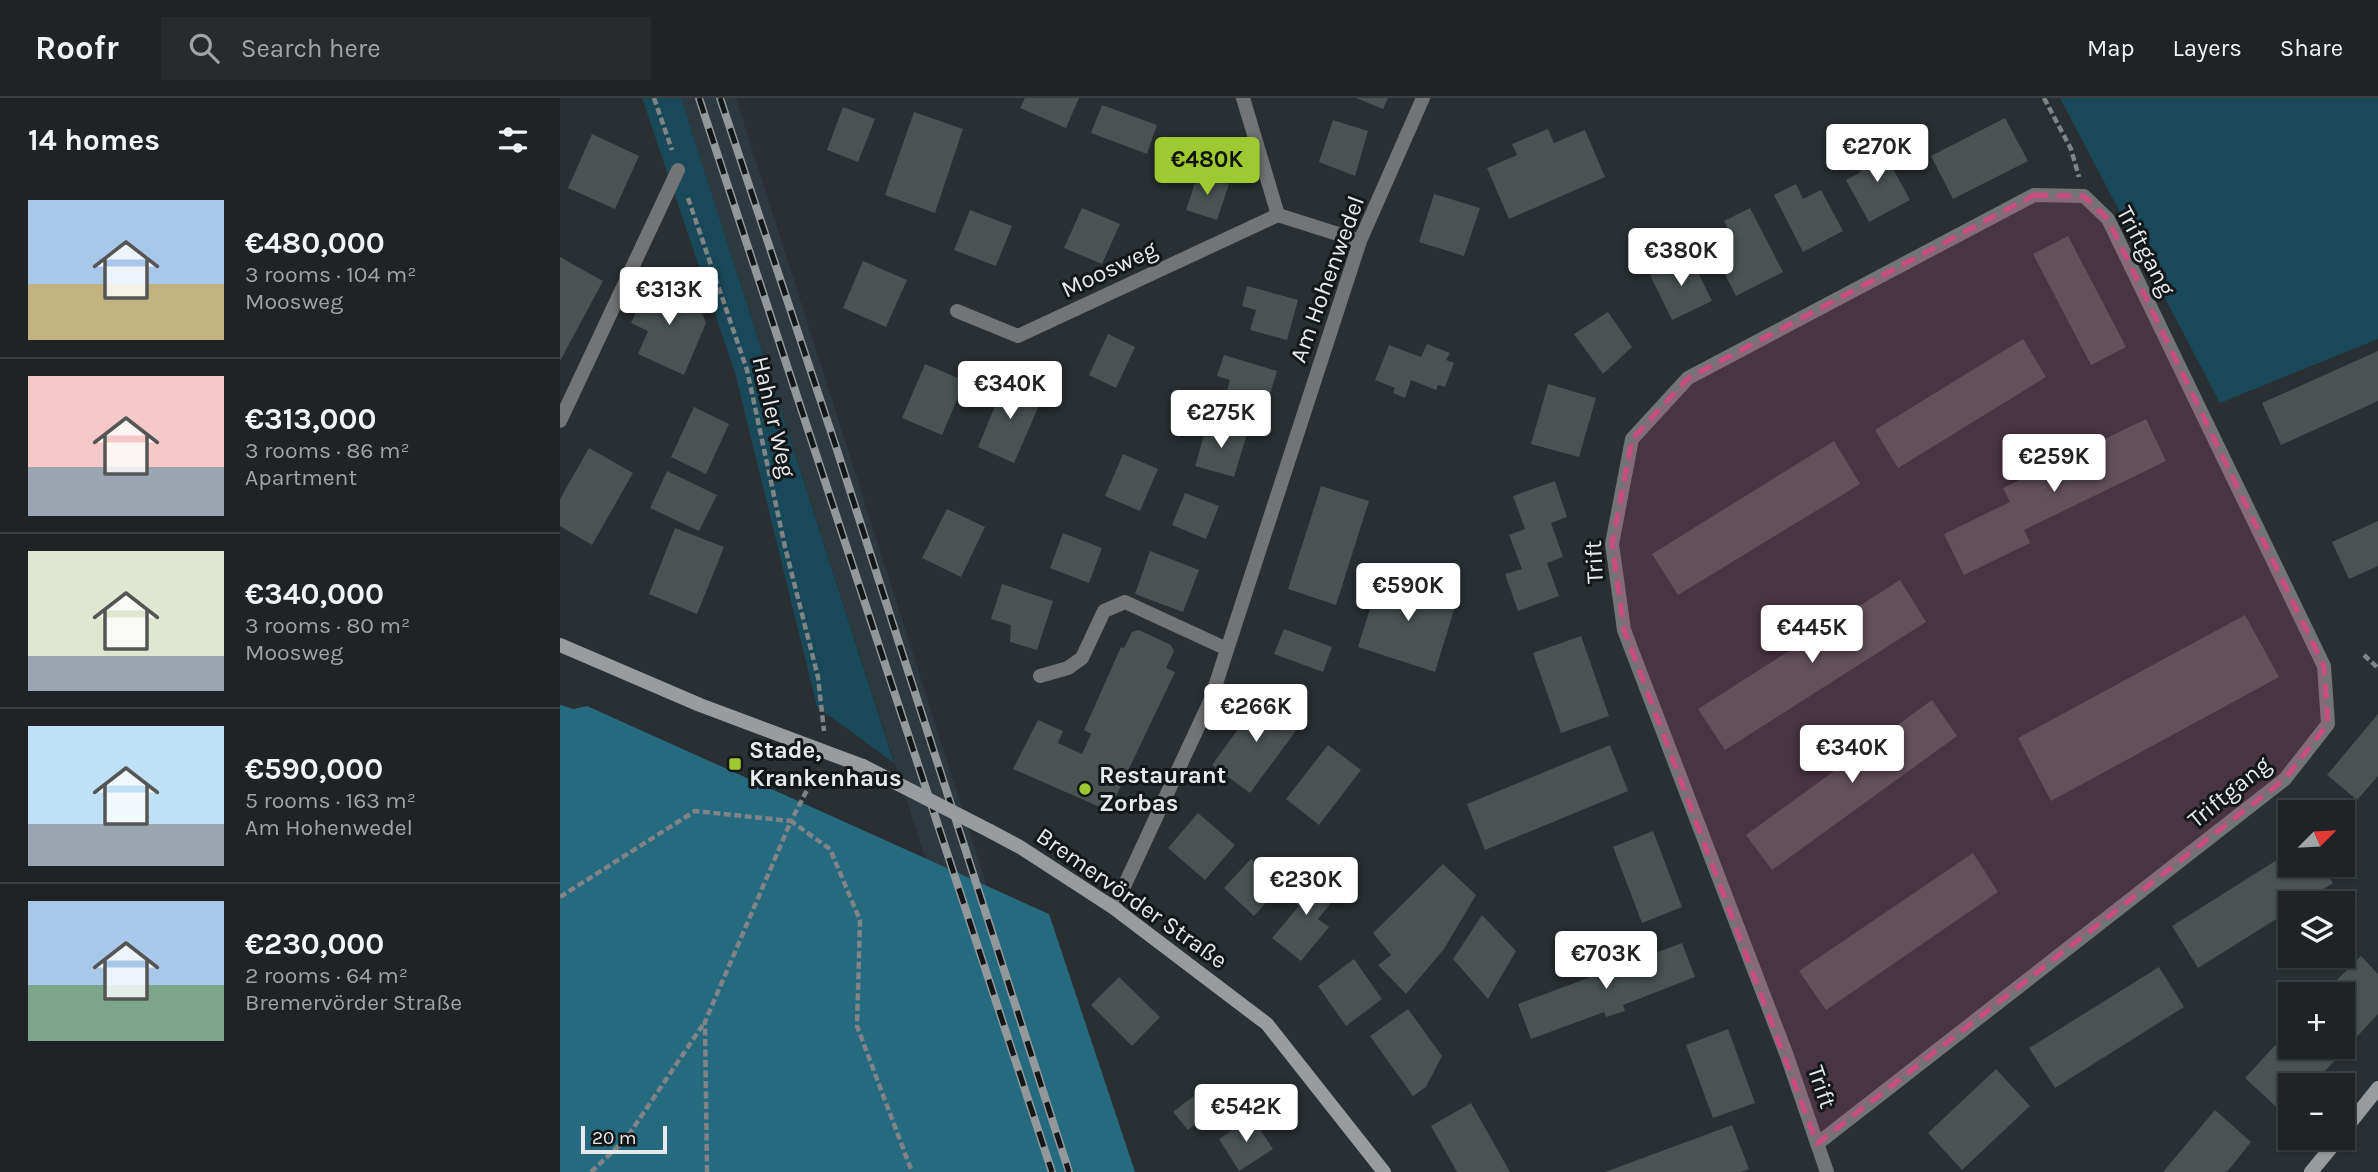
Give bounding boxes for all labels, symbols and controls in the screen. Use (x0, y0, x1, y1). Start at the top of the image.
search box (161, 17, 651, 80)
text: Roofr (35, 29, 119, 67)
icon: search (185, 29, 223, 67)
text: Search here (241, 33, 381, 64)
text: Map (2087, 34, 2135, 62)
text: Layers (2173, 34, 2242, 62)
text: Share (2280, 34, 2343, 62)
icon: filters (494, 121, 532, 159)
text: 14 homes (28, 122, 160, 158)
pin: €270K (1828, 125, 1926, 184)
text: €270K (1842, 133, 1912, 160)
pin: €480K (1158, 138, 1256, 197)
text: €480K (1171, 146, 1243, 173)
street label: Am Hohenwedel (1284, 192, 1370, 366)
street label: Triftgang (2111, 201, 2182, 301)
text: €480,000 (245, 225, 385, 261)
icon: home (84, 228, 168, 312)
pin: €380K (1632, 228, 1730, 288)
street label: Moosweg (1057, 234, 1162, 303)
text: €380K (1644, 237, 1718, 264)
text: 3 rooms · 104 m² (245, 261, 416, 288)
pin: €313K (620, 268, 718, 327)
text: €313K (636, 276, 702, 303)
text: Moosweg (245, 288, 343, 315)
street label: Hahler Weg (746, 354, 802, 481)
pin: €340K (961, 362, 1059, 421)
text: €340K (974, 370, 1046, 397)
pin: €275K (1172, 390, 1270, 450)
text: €275K (1187, 399, 1255, 426)
text: €313,000 (245, 401, 377, 437)
icon: home (84, 404, 168, 488)
pin: €259K (2005, 434, 2103, 494)
text: 3 rooms · 86 m² (245, 437, 410, 464)
text: €259K (2019, 443, 2089, 470)
text: Apartment (245, 464, 357, 491)
street label: Trift (1579, 540, 1609, 584)
pin: €590K (1359, 564, 1457, 623)
text: €590K (1372, 572, 1444, 599)
text: €340,000 (245, 576, 384, 612)
icon: home (84, 579, 168, 663)
pin: €445K (1763, 606, 1861, 665)
text: 3 rooms · 80 m² (245, 612, 410, 639)
text: €445K (1777, 614, 1847, 641)
text: Moosweg (245, 639, 343, 666)
pin: €266K (1207, 684, 1305, 744)
text: €266K (1220, 693, 1292, 720)
pin: €340K (1803, 726, 1901, 785)
text: €340K (1816, 734, 1888, 761)
place label: Stade, Krankenhaus (749, 736, 902, 792)
street label: Triftgang (2182, 750, 2276, 834)
text: €590,000 (245, 751, 383, 787)
icon: home (84, 754, 168, 838)
marker: Stade, Krankenhaus (727, 756, 743, 772)
place label: Restaurant Zorbas (1099, 761, 1226, 817)
marker: Restaurant Zorbas (1077, 781, 1093, 797)
text: 5 rooms · 163 m² (245, 787, 416, 814)
north arrow (2278, 800, 2356, 877)
map controls (2278, 800, 2355, 1150)
text: Am Hohenwedel (245, 814, 413, 841)
street label: Bremervörder Straße (1031, 822, 1233, 974)
pin: €230K (1257, 858, 1355, 917)
text: €230K (1270, 866, 1342, 893)
button: layers (2278, 891, 2355, 968)
text: €230,000 (245, 926, 384, 962)
icon: home (84, 929, 168, 1013)
pin: €703K (1557, 932, 1655, 991)
text: €703K (1571, 940, 1641, 967)
text: 2 rooms · 64 m² (245, 962, 408, 989)
button: + (2278, 982, 2355, 1059)
text: Bremervörder Straße (245, 989, 462, 1016)
street label: Trift (1802, 1062, 1842, 1112)
button: − (2278, 1073, 2355, 1150)
pin: €542K (1197, 1084, 1295, 1144)
text: €542K (1211, 1093, 1281, 1120)
scale bar (581, 1123, 667, 1155)
text: 20 m (592, 1127, 637, 1149)

